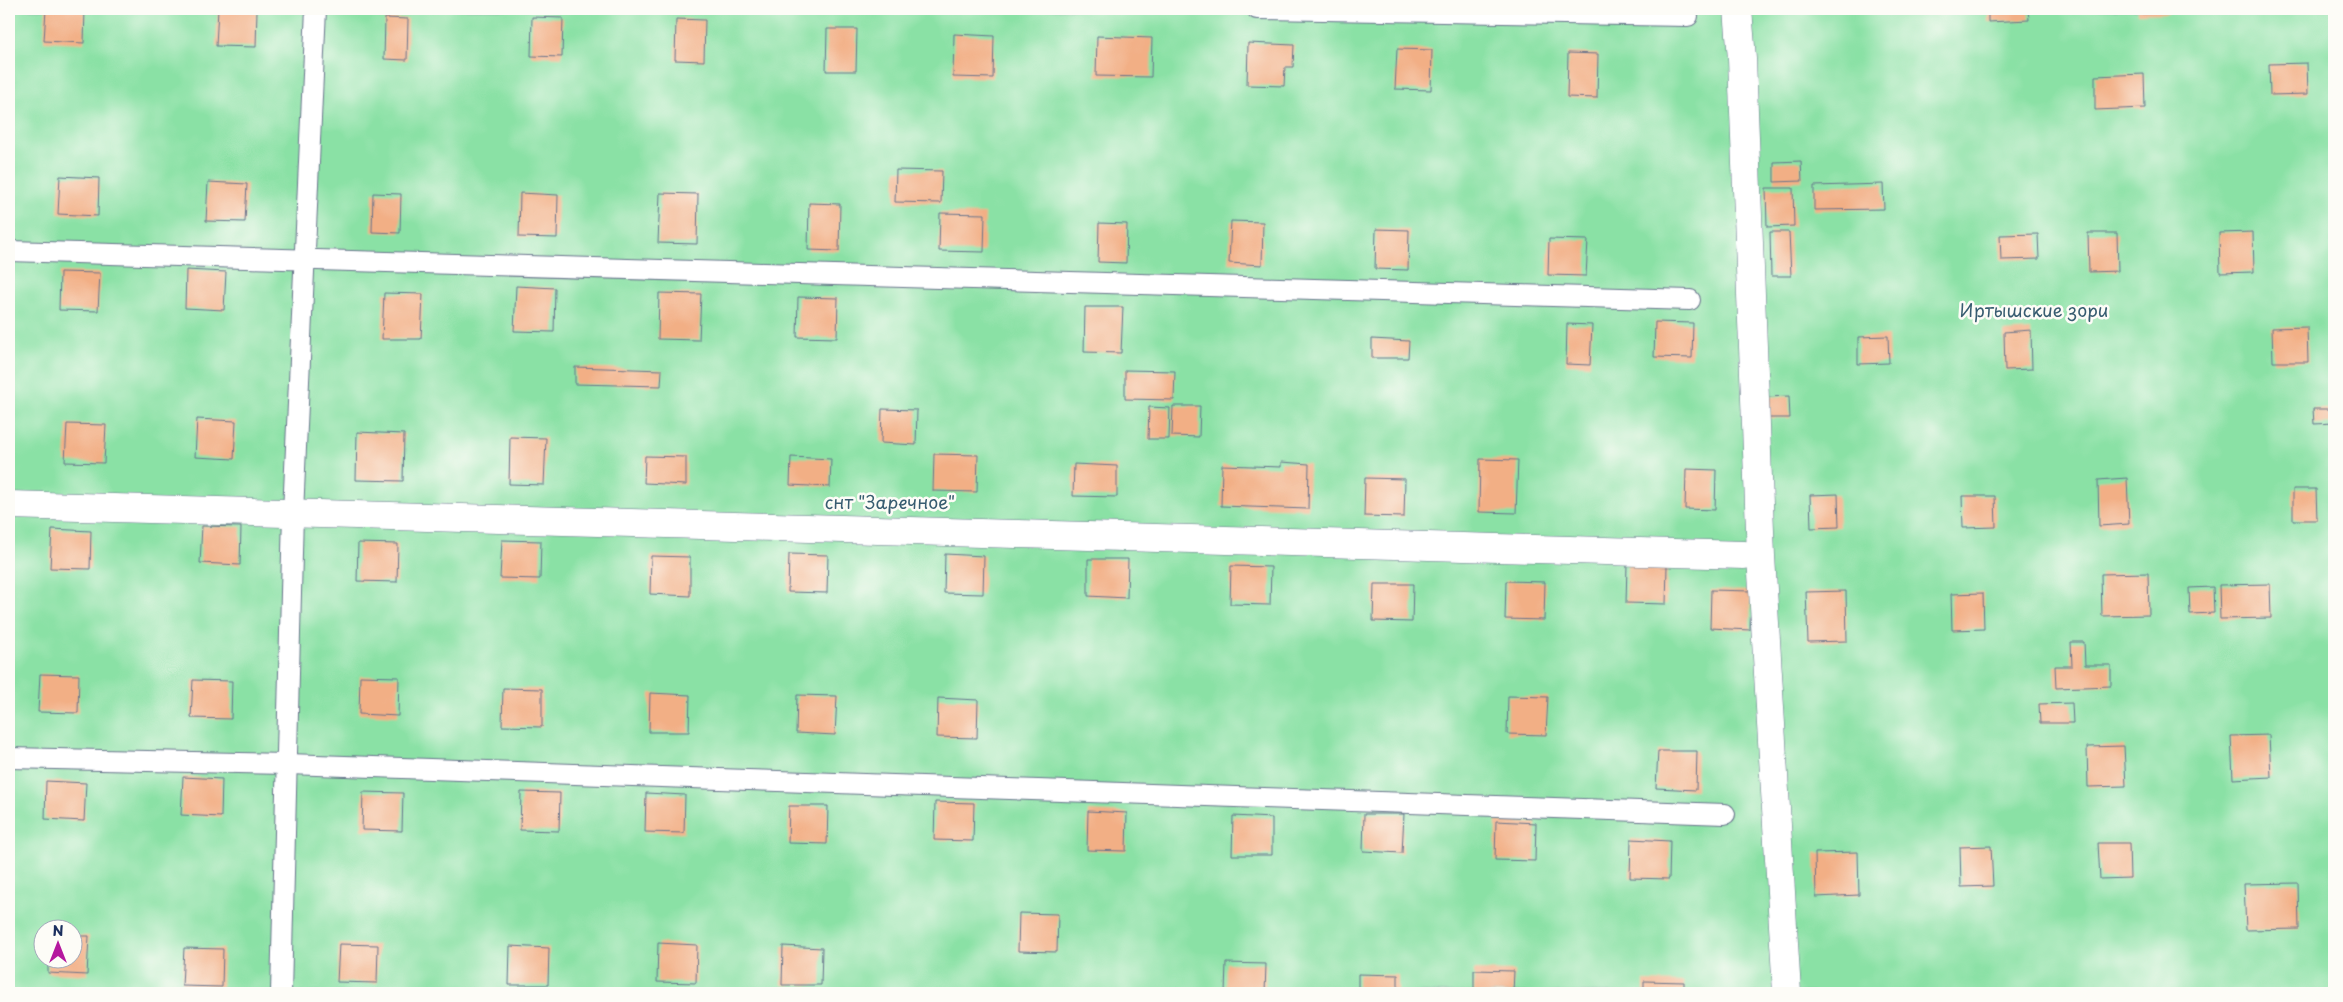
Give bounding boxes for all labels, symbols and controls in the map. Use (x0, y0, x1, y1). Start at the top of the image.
park label: Иртышские зори (1959, 296, 2109, 323)
park label: снт "Заречное" (825, 488, 955, 515)
north arrow (32, 920, 82, 970)
text: N (52, 920, 64, 941)

